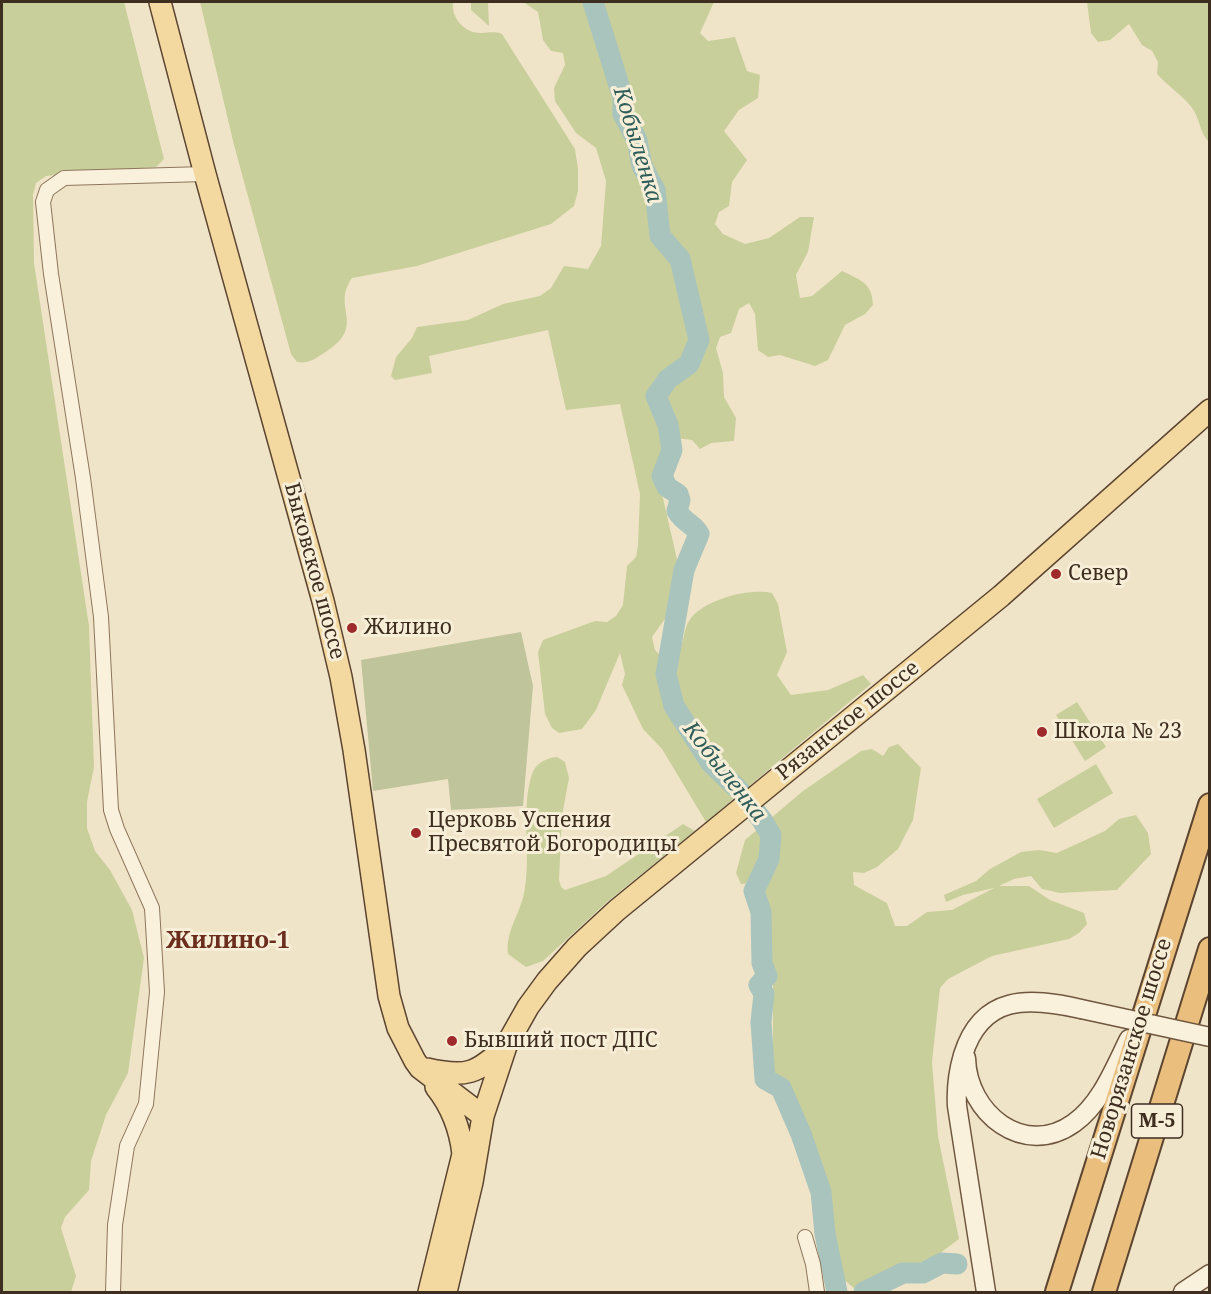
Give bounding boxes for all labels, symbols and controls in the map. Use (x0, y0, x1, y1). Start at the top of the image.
water label: Кобыленка (607, 84, 667, 206)
street label: Быковское шоссе (278, 480, 350, 662)
place label: Север (1068, 561, 1128, 587)
marker: Север (1049, 567, 1063, 581)
place label: Жилино (364, 615, 452, 641)
marker: Жилино (345, 621, 359, 635)
street label: Рязанское шоссе (772, 656, 924, 786)
water label: Кобыленка (677, 717, 771, 827)
place label: Школа № 23 (1054, 719, 1182, 745)
marker: Школа № 23 (1035, 725, 1049, 739)
place label: Церковь Успения Пресвятой Богородицы (428, 808, 677, 858)
marker: Церковь Успения Пресвятой Богородицы (409, 826, 423, 840)
district label: Жилино-1 (166, 927, 290, 955)
street label: Новорязанское шоссе (1086, 936, 1178, 1162)
place label: Бывший пост ДПС (464, 1028, 658, 1054)
marker: Бывший пост ДПС (445, 1034, 459, 1048)
road number: М-5 (1132, 1104, 1182, 1138)

